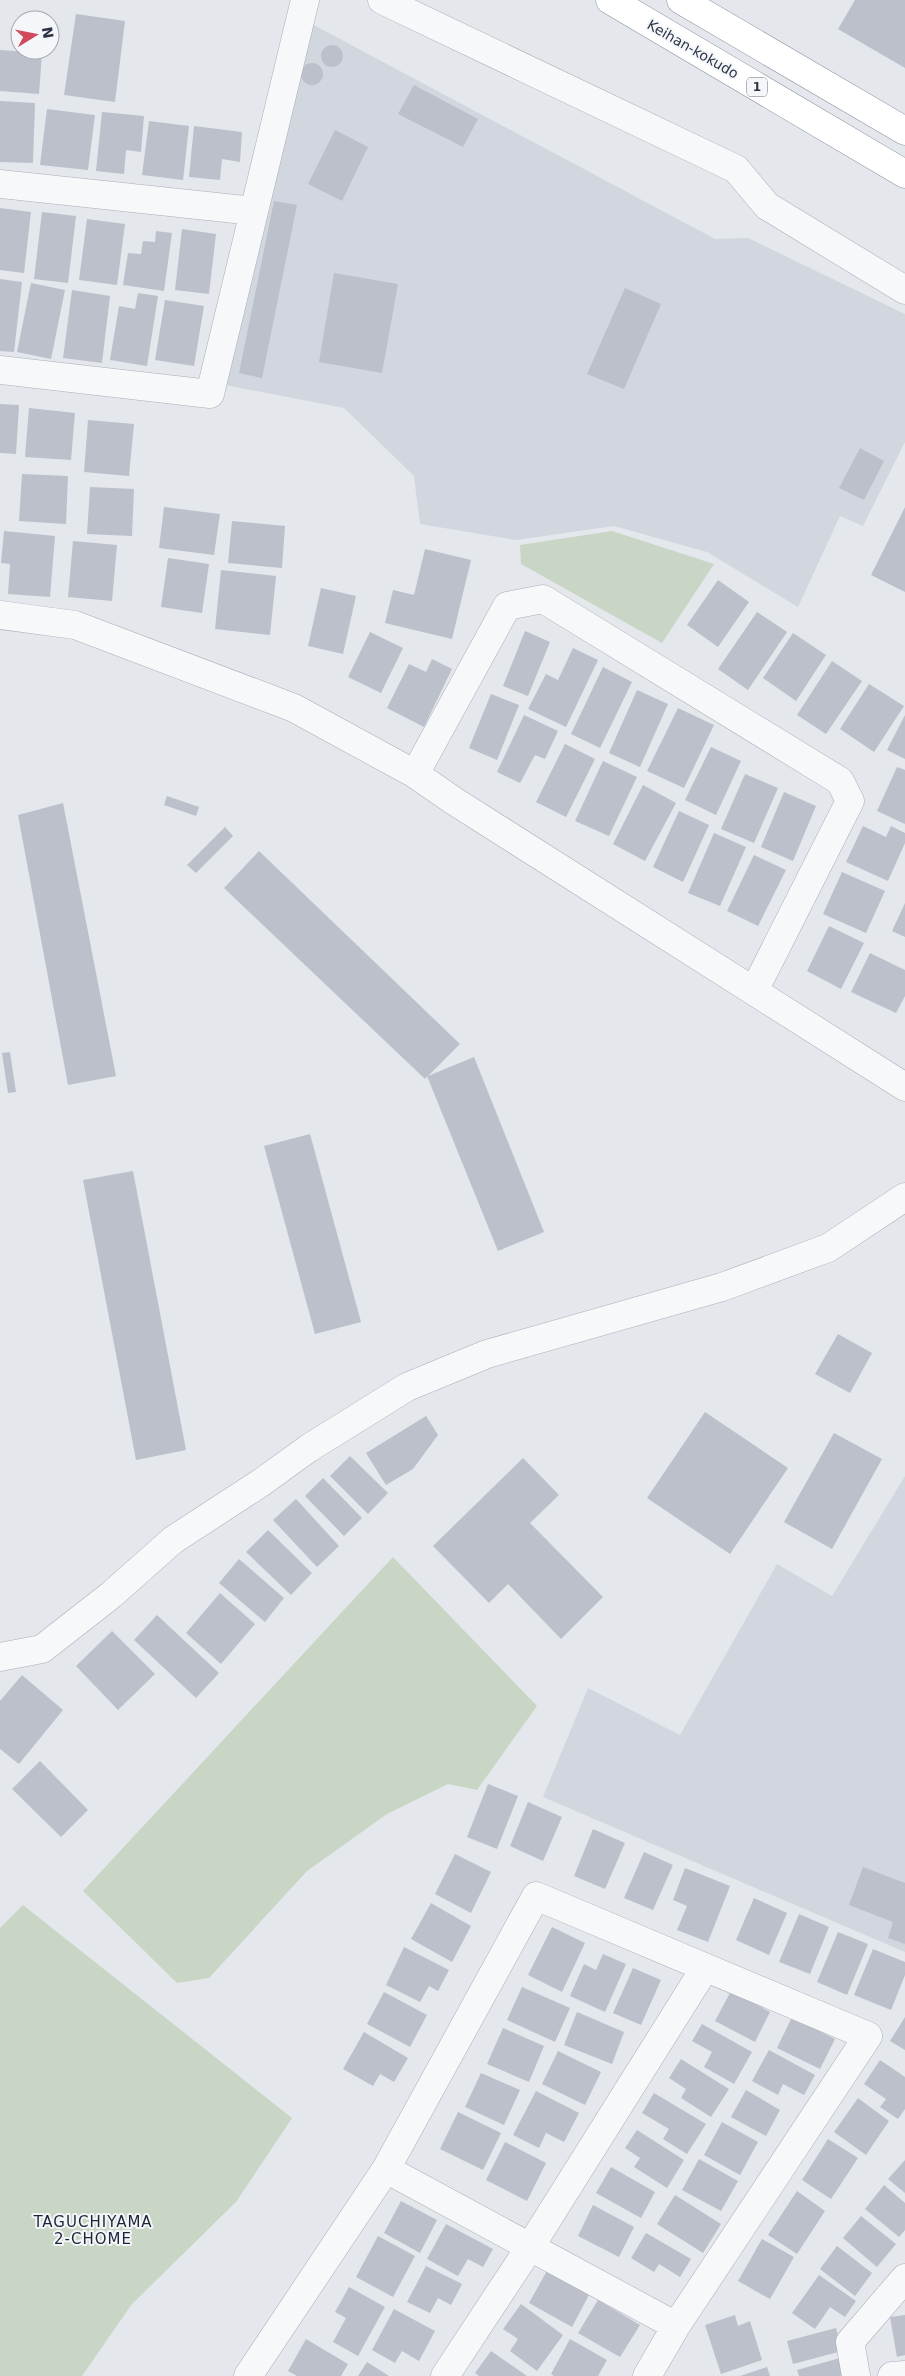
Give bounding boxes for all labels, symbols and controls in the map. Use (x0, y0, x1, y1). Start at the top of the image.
north arrow (10, 10, 60, 60)
street label: Keihan-kokudo (645, 16, 741, 82)
text: N (39, 26, 57, 40)
road number: 1 (747, 77, 767, 96)
district label: TAGUCHIYAMA 2-CHOME (32, 2213, 153, 2248)

